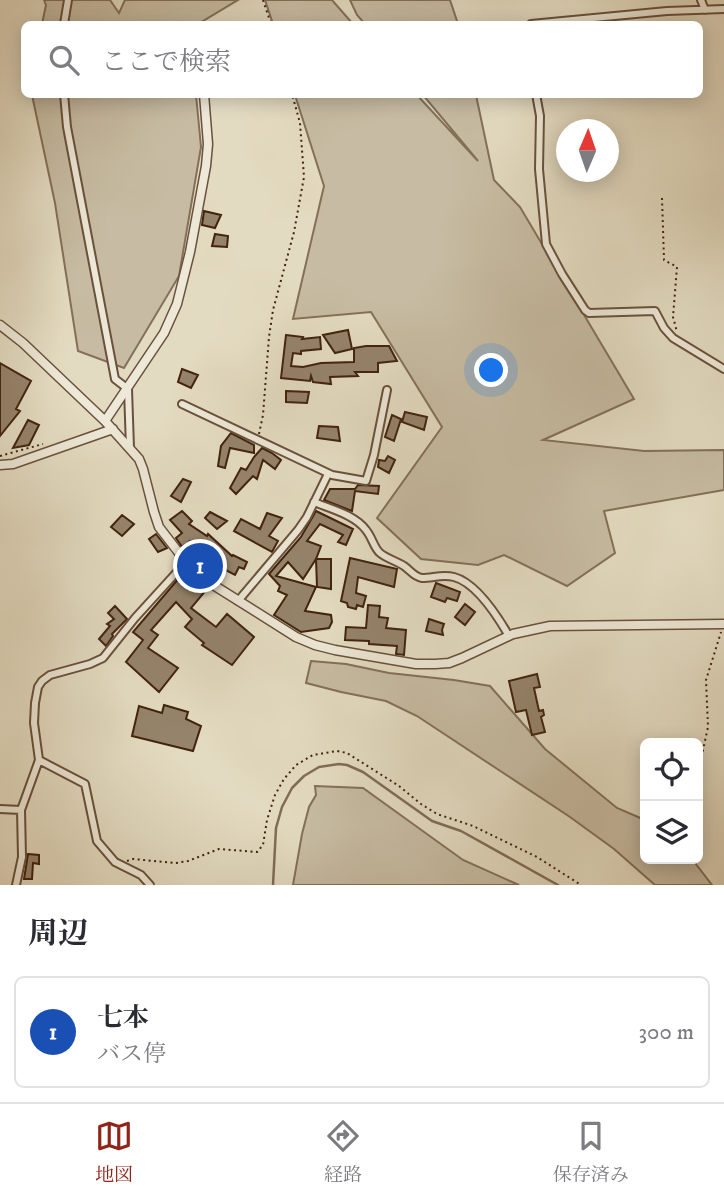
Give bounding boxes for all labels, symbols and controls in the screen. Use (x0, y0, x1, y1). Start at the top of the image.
search box (21, 21, 703, 98)
icon: search (45, 41, 83, 79)
text: ここで検索 (101, 46, 231, 79)
north arrow (556, 119, 619, 182)
your location (474, 353, 508, 387)
pin: 1 (177, 540, 223, 592)
map controls (640, 738, 703, 864)
button: locate (640, 738, 703, 801)
button: layers (640, 801, 703, 864)
text: 周辺 (28, 916, 88, 953)
text: 七本 (97, 1002, 149, 1035)
text: 1 (49, 1018, 57, 1047)
text: 300 m (638, 1018, 694, 1047)
text: バス停 (97, 1040, 166, 1069)
tab: 地図 (95, 1117, 133, 1187)
tab: 経路 (324, 1117, 362, 1187)
tab: 保存済み (553, 1117, 629, 1187)

